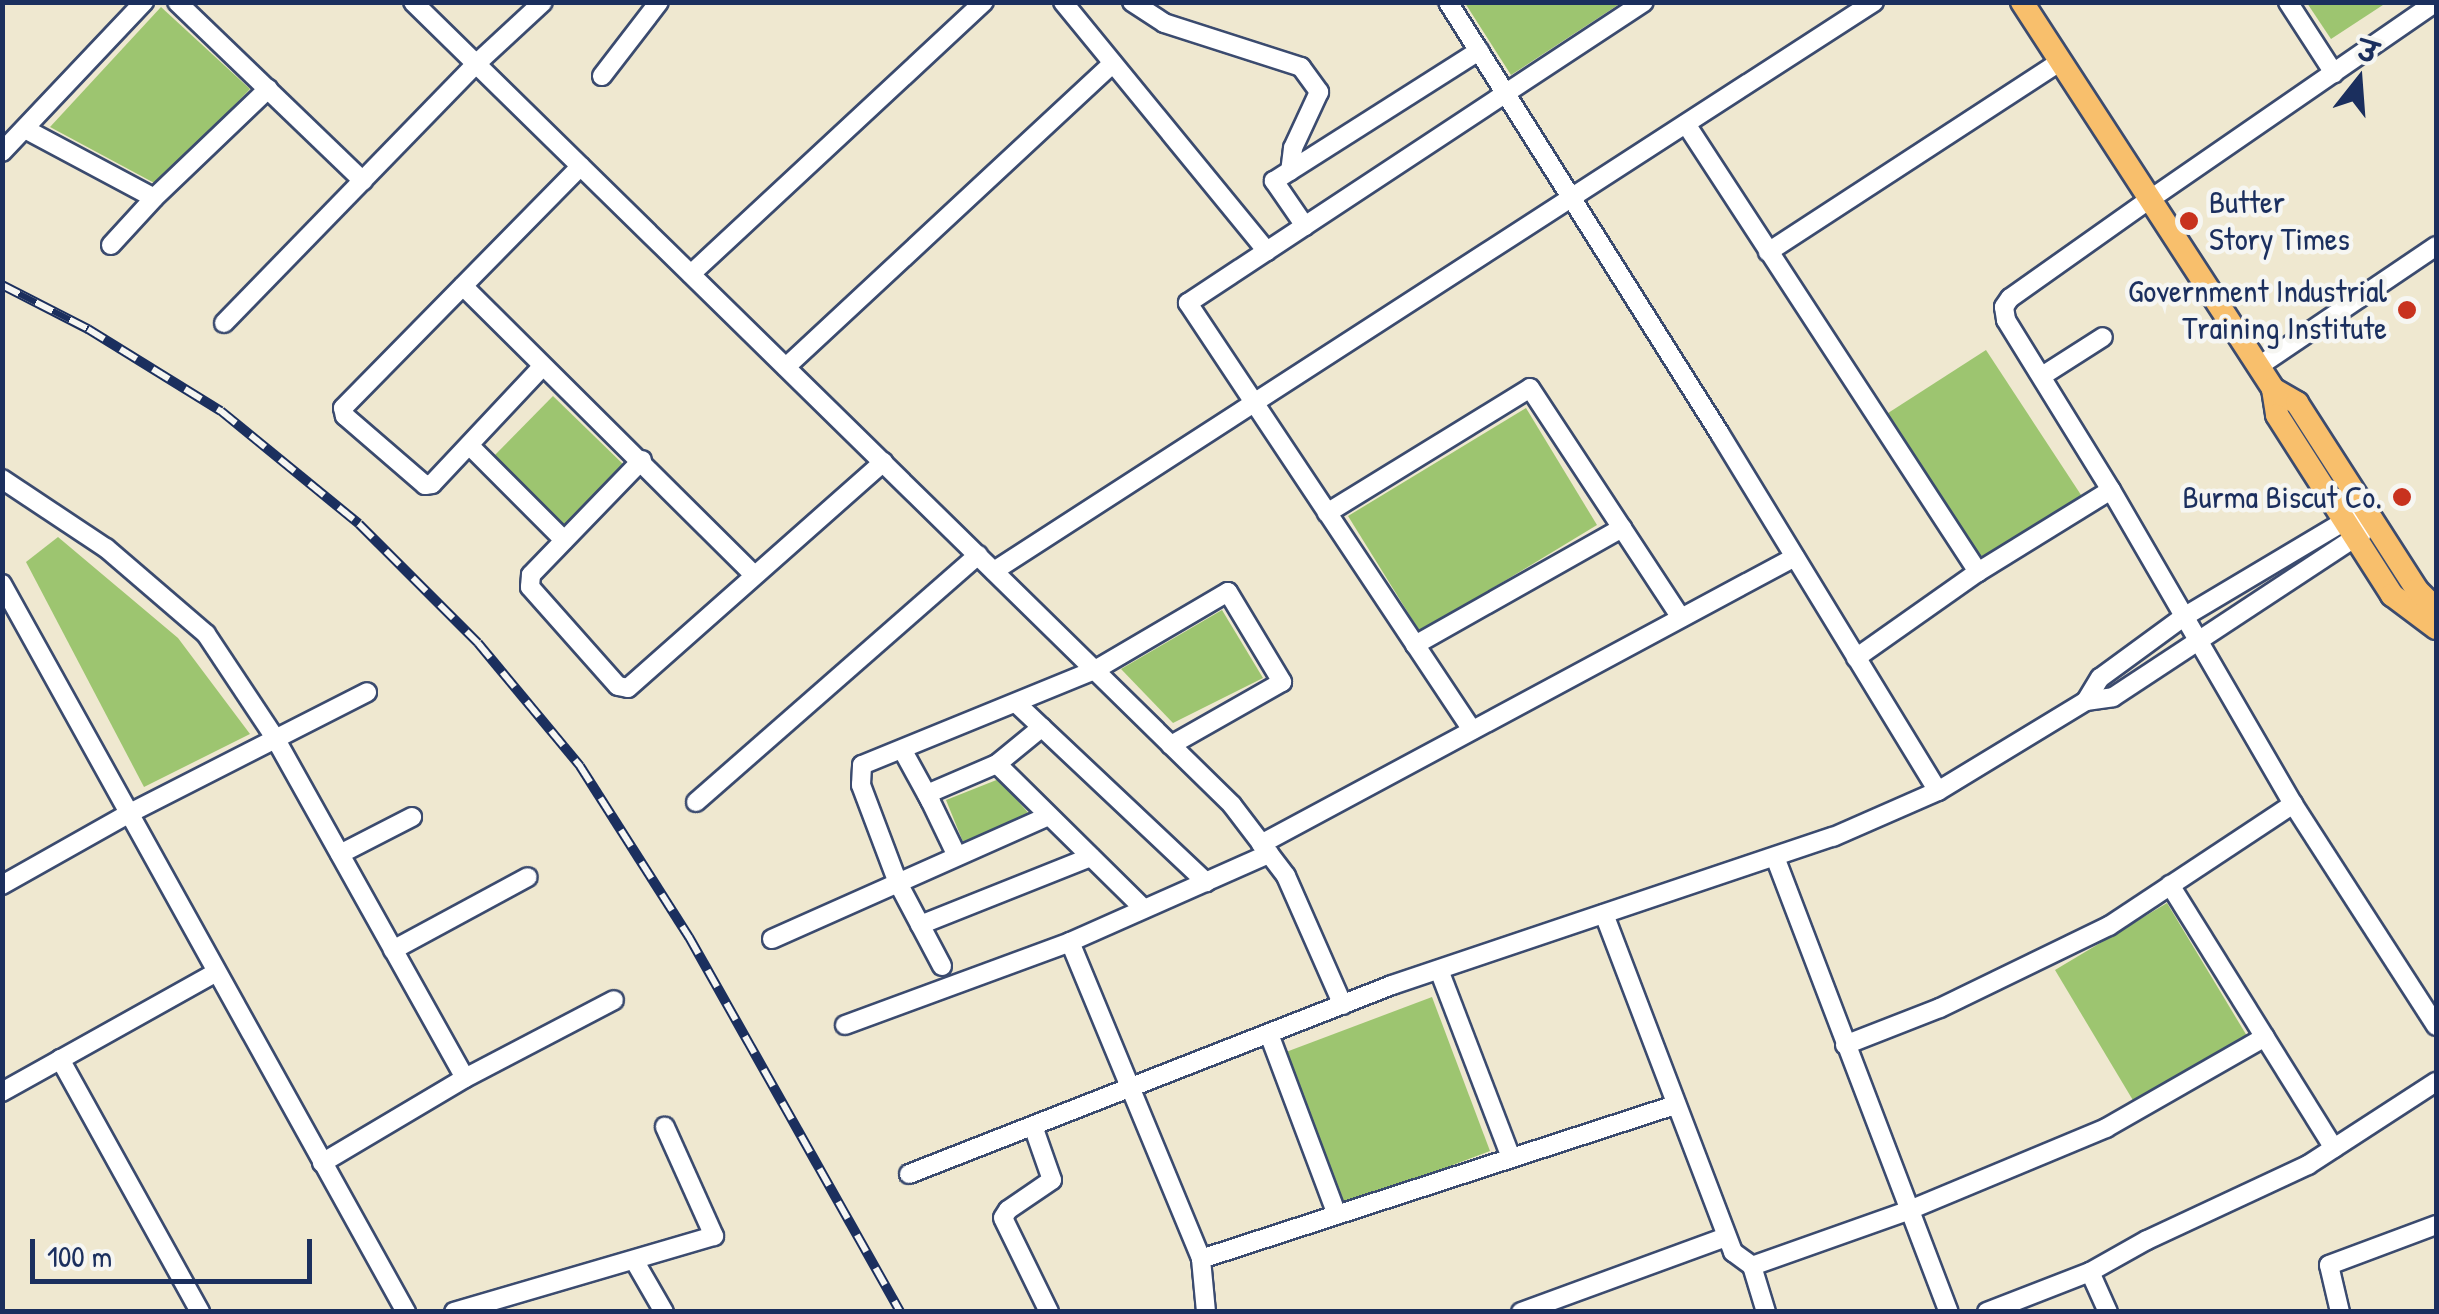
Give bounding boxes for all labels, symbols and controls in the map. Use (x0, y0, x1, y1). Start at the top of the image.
north arrow (2309, 30, 2409, 130)
text: उ (2353, 30, 2382, 72)
place label: Butter Story Times (2209, 184, 2350, 259)
marker: Butter Story Times (2178, 210, 2200, 232)
place label: Government Industrial Training Institute (2128, 273, 2387, 348)
marker: Government Industrial Training Institute (2396, 299, 2418, 321)
place label: Burma Biscut Co. (2182, 478, 2382, 516)
marker: Burma Biscut Co. (2391, 486, 2413, 508)
scale bar (35, 1219, 318, 1281)
text: 100 m (47, 1236, 112, 1276)

